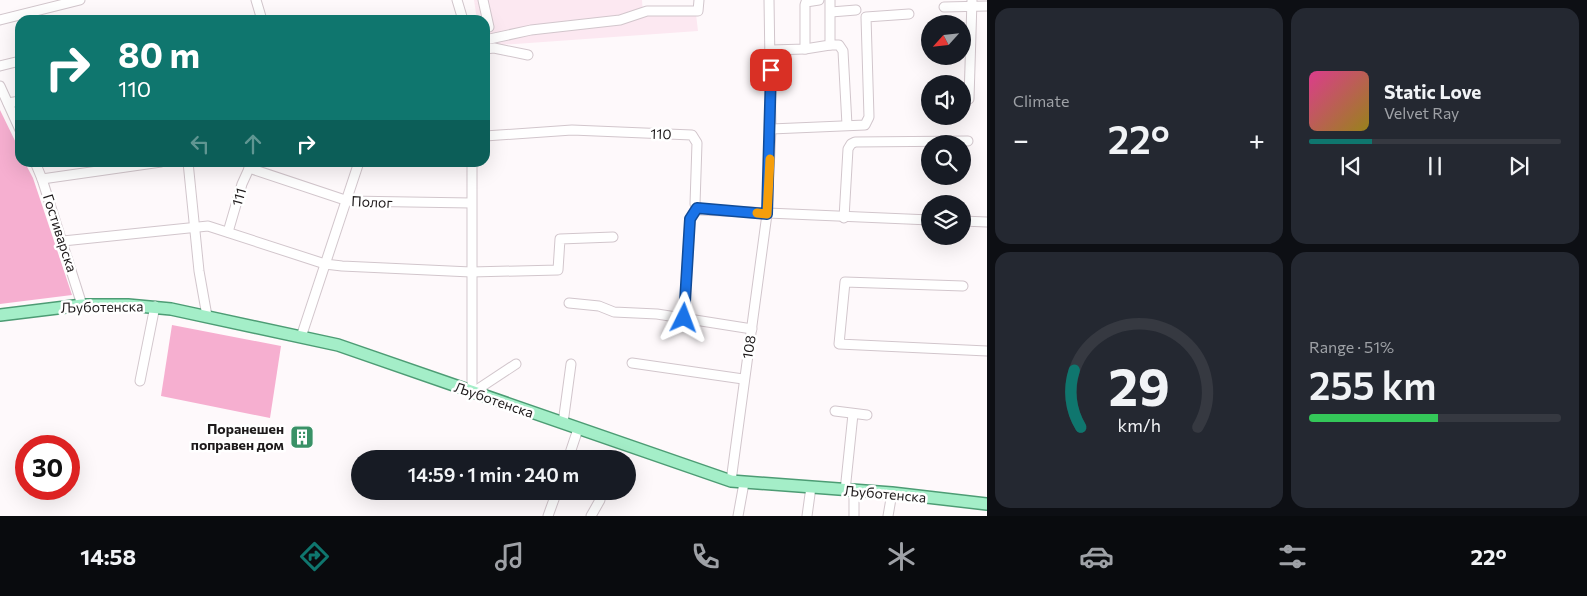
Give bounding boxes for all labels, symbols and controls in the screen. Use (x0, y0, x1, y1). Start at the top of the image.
north arrow (921, 15, 971, 65)
map controls (921, 15, 971, 245)
text: 80 m (118, 32, 200, 75)
icon: right (35, 35, 100, 100)
pin (750, 49, 792, 91)
icon: arrive (757, 56, 785, 84)
text: 110 (118, 75, 151, 102)
button: sound (921, 75, 971, 125)
text: Static Love (1384, 80, 1481, 103)
text: Climate (1013, 91, 1069, 110)
text: Velvet Ray (1384, 103, 1459, 122)
text: 22° (1108, 115, 1170, 162)
text: − (1013, 122, 1029, 156)
text: + (1249, 122, 1265, 156)
street label: 110 (650, 125, 672, 142)
icon: left (186, 130, 214, 158)
icon: ahead (239, 130, 267, 158)
icon: right (292, 130, 320, 158)
button: search (921, 135, 971, 185)
icon: previous (1337, 152, 1365, 180)
icon: pause (1421, 152, 1449, 180)
icon: next (1505, 152, 1533, 180)
street label: 111 (228, 186, 249, 208)
street label: Гостиварска (40, 192, 81, 274)
street label: Полог (351, 192, 393, 211)
button: layers (921, 195, 971, 245)
position arrow (657, 291, 709, 343)
street label: Љуботенска (61, 297, 143, 316)
street label: 108 (738, 334, 759, 360)
text: Range · 51% (1309, 337, 1394, 356)
text: 29 (1108, 353, 1170, 417)
text: 255 km (1309, 361, 1436, 408)
street label: Љуботенска (452, 378, 536, 421)
text: km/h (1117, 414, 1161, 436)
place label: Поранешен поправен дом (191, 420, 284, 453)
building icon: Поранешен поправен дом (289, 424, 315, 450)
speed limit sign: 30 (15, 435, 80, 500)
text: 14:59 · 1 min · 240 m (408, 463, 579, 486)
street label: Љуботенска (843, 481, 927, 506)
icon: directions (297, 539, 332, 574)
icon: music (492, 539, 527, 574)
icon: phone (688, 539, 723, 574)
icon: climate (884, 539, 919, 574)
icon: car (1079, 539, 1114, 574)
icon: filters (1275, 539, 1310, 574)
text: 14:58 (80, 543, 136, 570)
text: 22° (1470, 543, 1507, 570)

